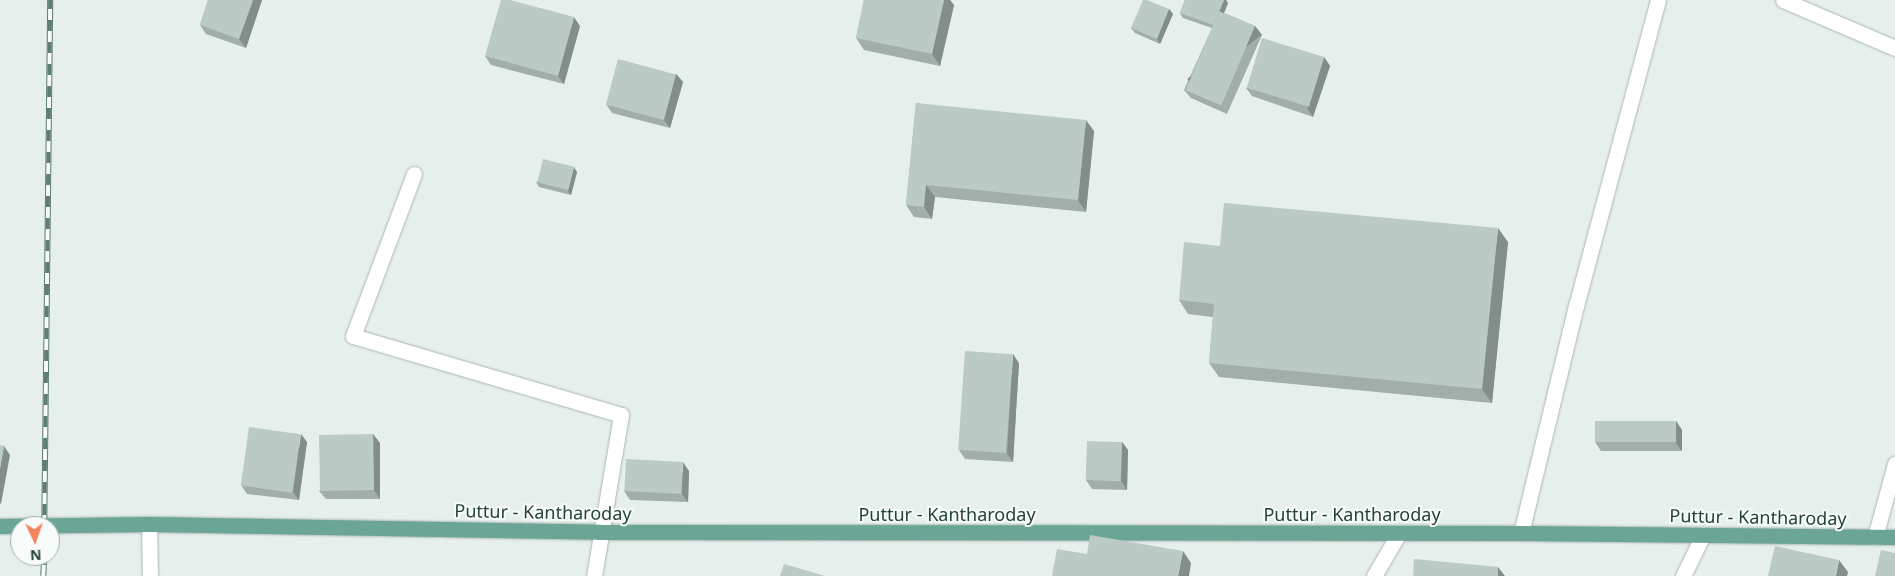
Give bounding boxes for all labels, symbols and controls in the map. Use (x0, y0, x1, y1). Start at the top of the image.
street label: Puttur - Kantharoday (454, 500, 632, 524)
street label: Puttur - Kantharoday (858, 503, 1036, 525)
street label: Puttur - Kantharoday (1263, 503, 1441, 525)
street label: Puttur - Kantharoday (1669, 505, 1847, 529)
north arrow (10, 516, 60, 566)
text: N (30, 546, 42, 565)

